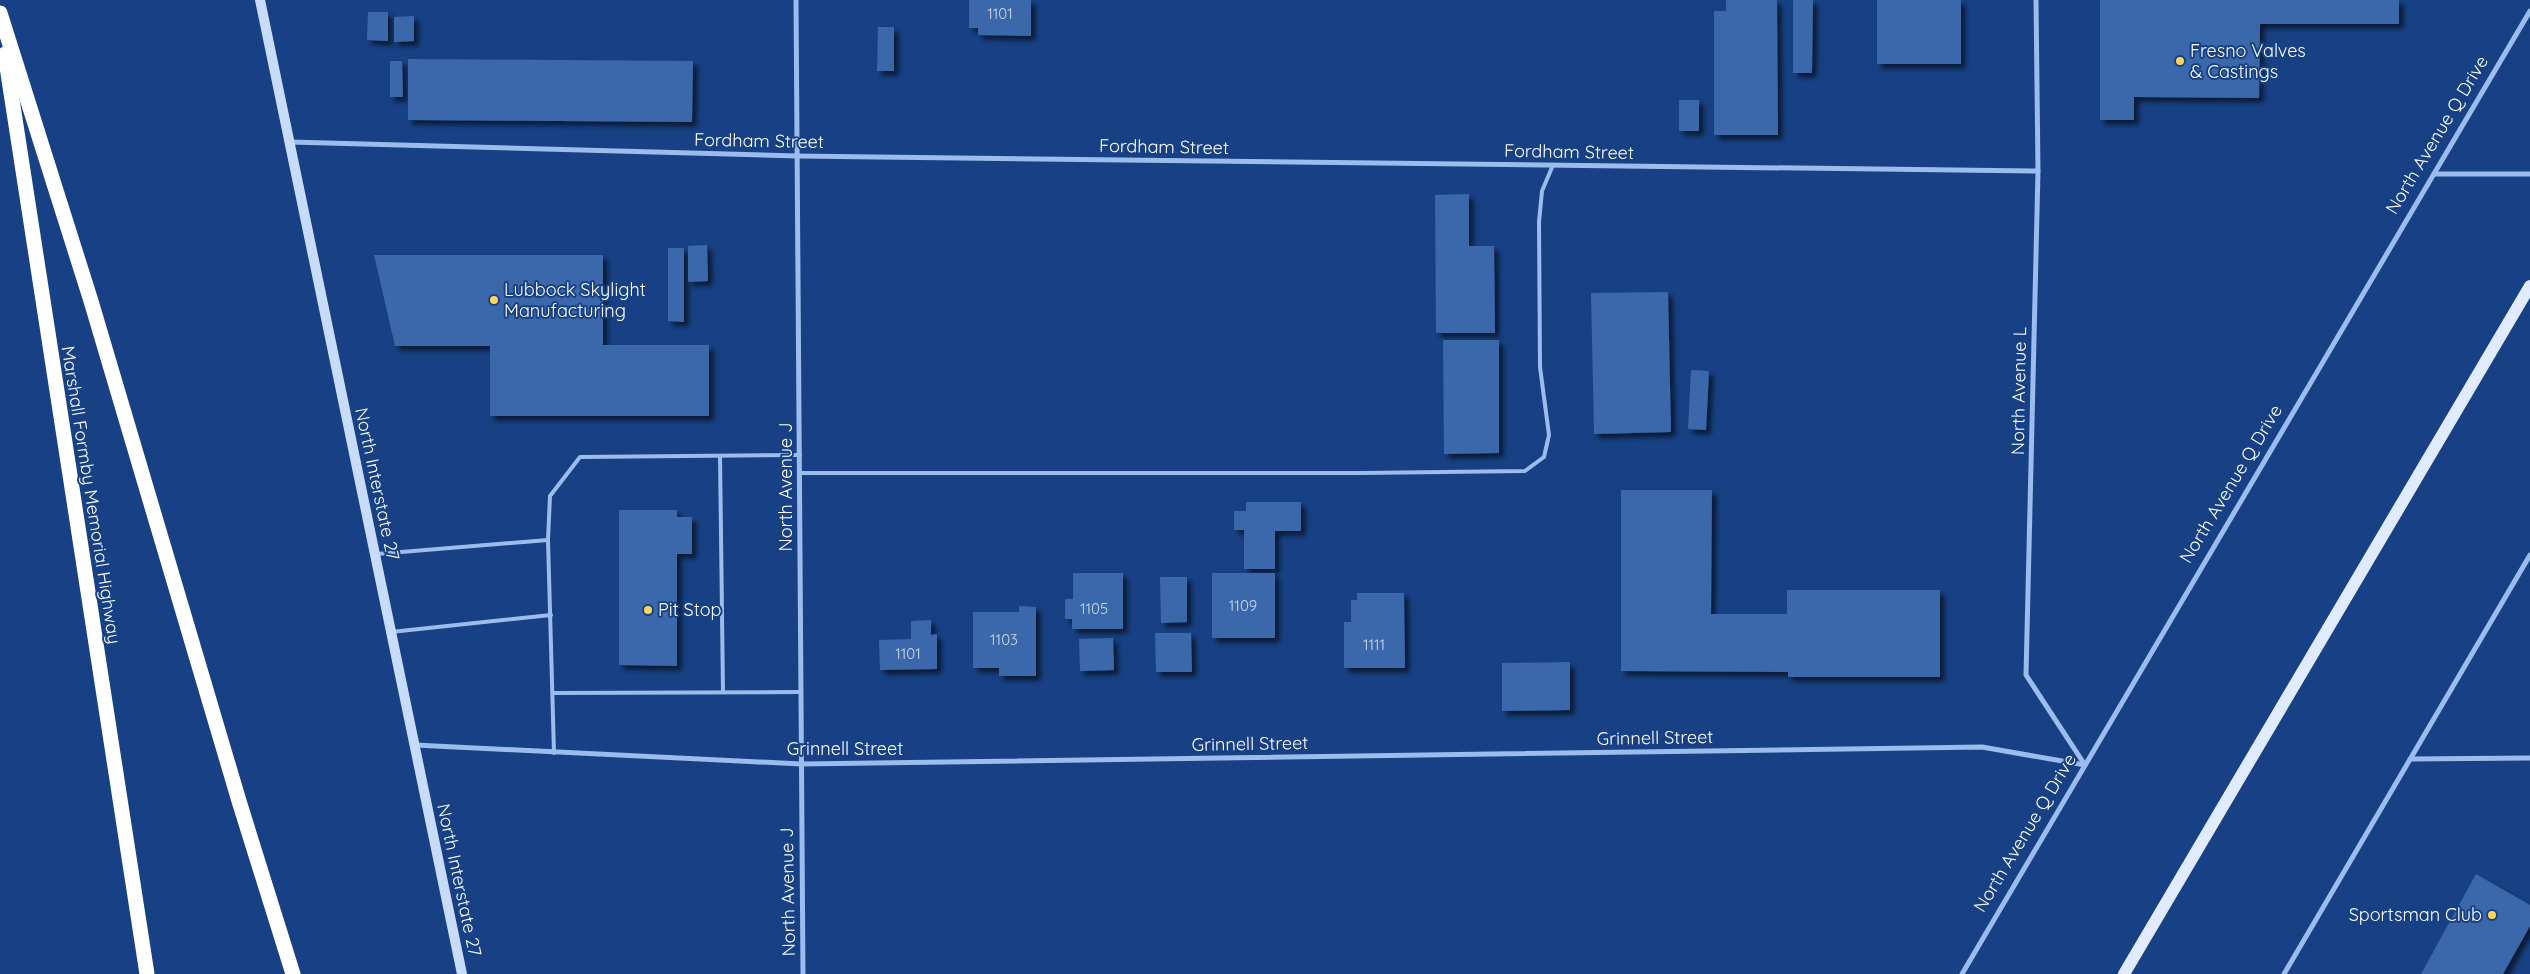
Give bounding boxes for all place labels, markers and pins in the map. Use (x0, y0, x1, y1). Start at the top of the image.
place label: Fresno Valves & Castings (2190, 39, 2306, 83)
marker: Fresno Valves & Castings (2174, 55, 2186, 67)
place label: Lubbock Skylight Manufacturing (504, 278, 646, 322)
marker: Lubbock Skylight Manufacturing (488, 294, 500, 306)
place label: Pit Stop (658, 598, 722, 621)
marker: Pit Stop (642, 604, 654, 616)
place label: Sportsman Club (2349, 903, 2482, 926)
marker: Sportsman Club (2486, 909, 2498, 921)

